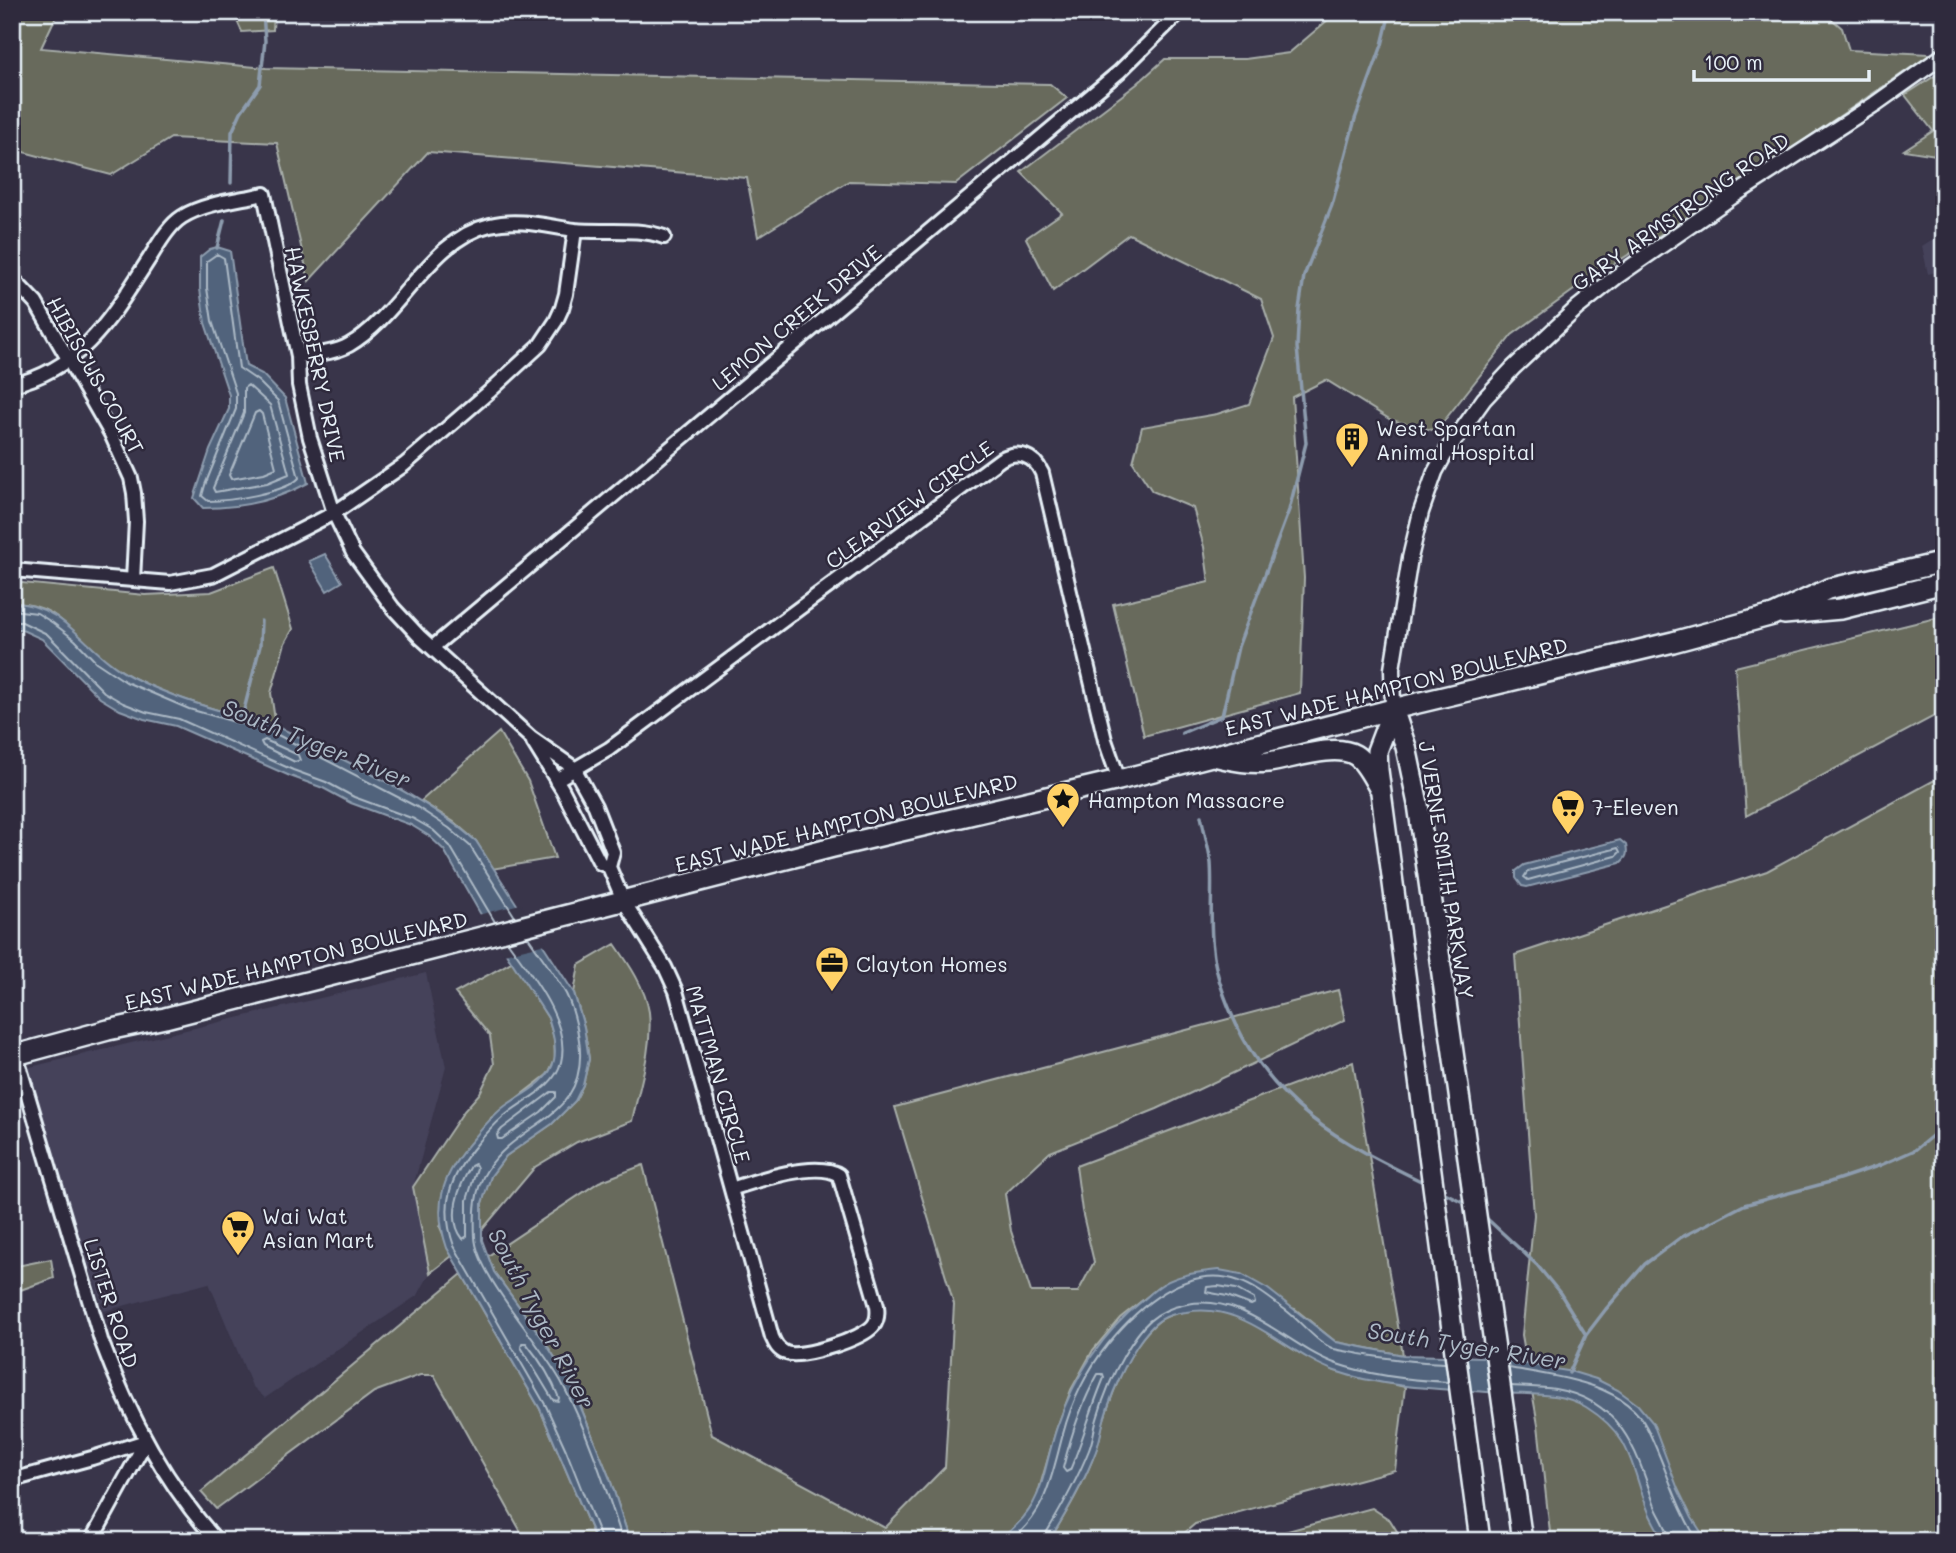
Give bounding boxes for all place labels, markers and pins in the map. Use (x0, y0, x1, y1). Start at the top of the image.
place label: West Spartan Animal Hospital (1376, 414, 1535, 465)
building icon: West Spartan Animal Hospital (1333, 420, 1371, 469)
place icon: Hampton Massacre (1044, 780, 1082, 829)
place label: Hampton Massacre (1088, 786, 1285, 813)
supermarket icon: 7-Eleven (1549, 787, 1587, 836)
place label: 7-Eleven (1592, 793, 1679, 820)
office icon: Clayton Homes (813, 944, 851, 993)
place label: Clayton Homes (856, 950, 1008, 977)
place label: Wai Wat Asian Mart (262, 1202, 374, 1253)
supermarket icon: Wai Wat Asian Mart (219, 1208, 257, 1257)

